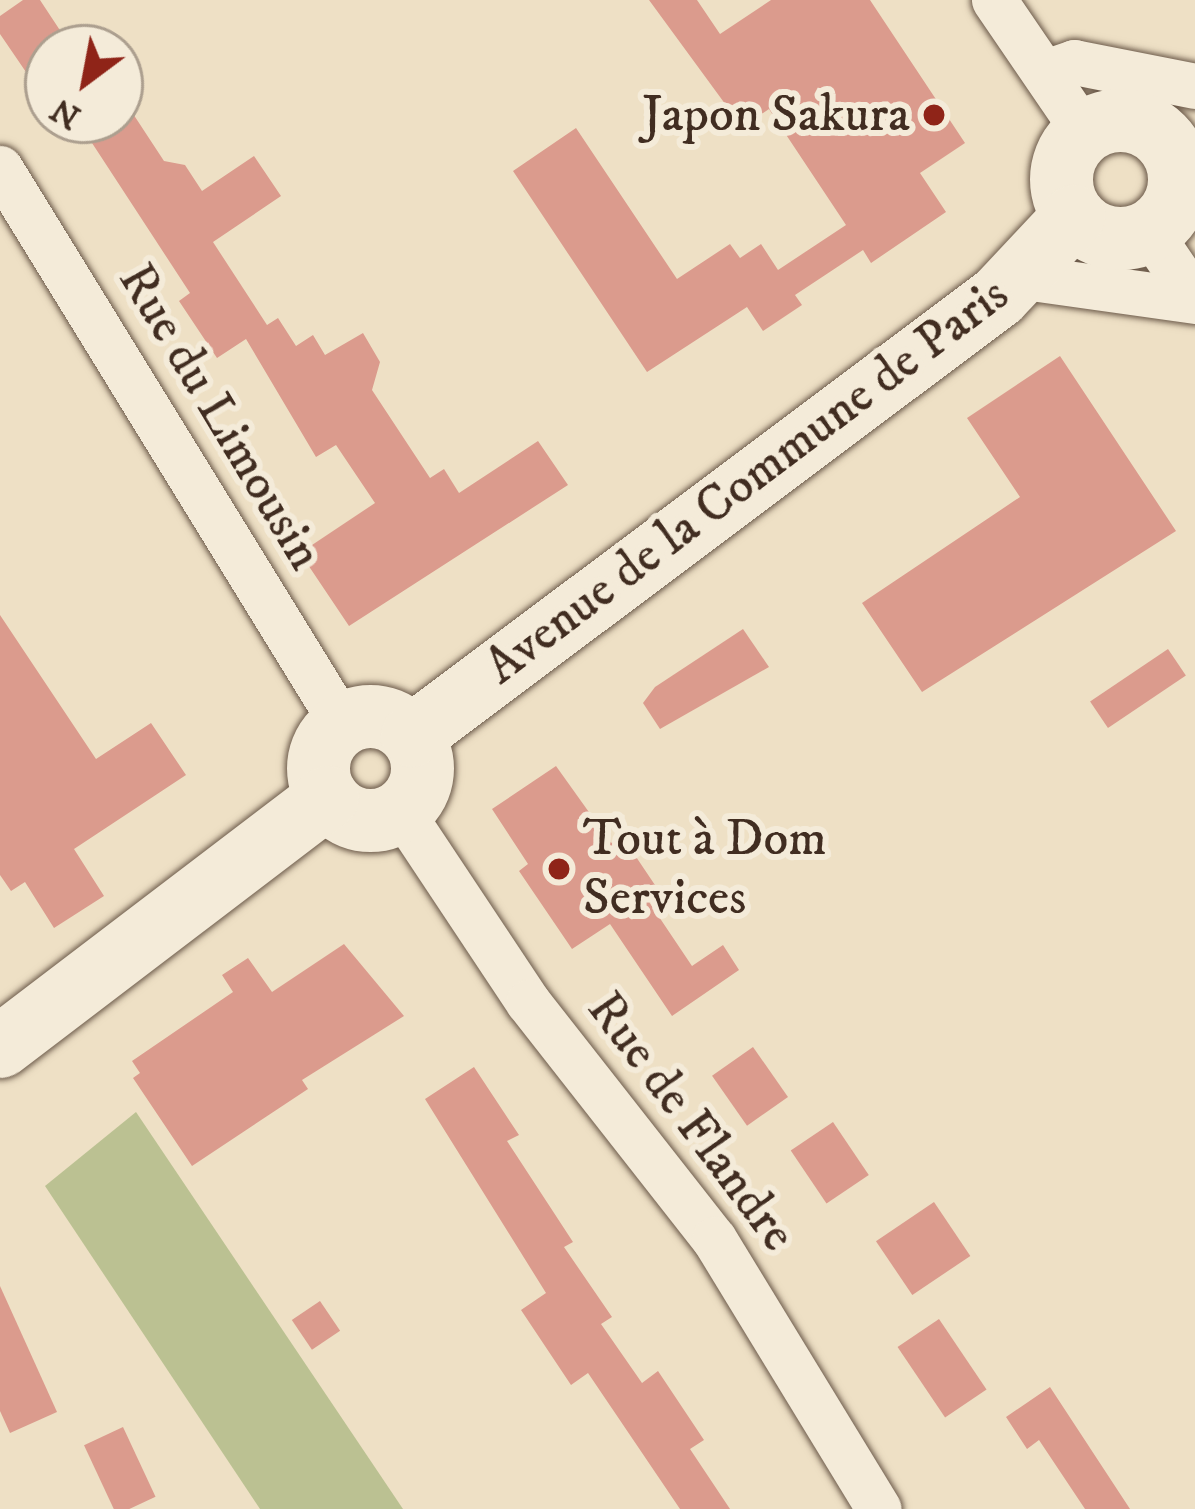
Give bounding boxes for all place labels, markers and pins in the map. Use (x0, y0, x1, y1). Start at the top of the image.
place label: Japon Sakura (642, 84, 910, 146)
marker: Japon Sakura (921, 102, 947, 128)
place label: Tout à Dom Services (583, 809, 827, 929)
marker: Tout à Dom Services (546, 856, 572, 882)

